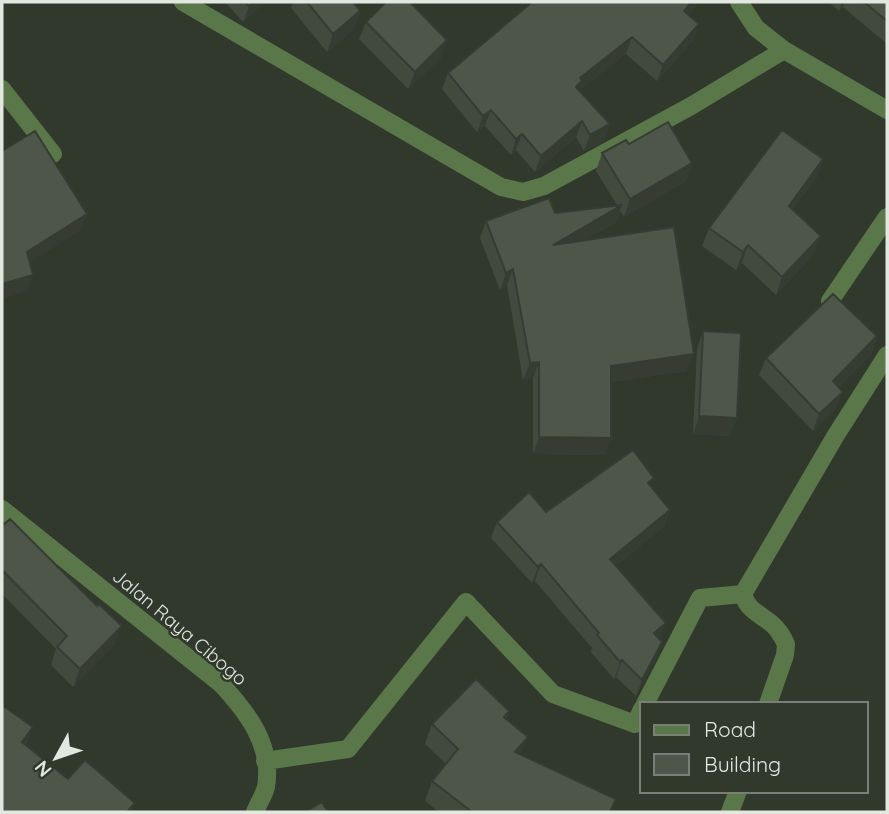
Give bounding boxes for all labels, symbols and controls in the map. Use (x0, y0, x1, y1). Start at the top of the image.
street label: Jalan Raya Cibogo (108, 564, 252, 690)
legend (640, 702, 868, 793)
text: Road (704, 716, 756, 742)
north arrow (21, 723, 91, 793)
text: Building (704, 751, 781, 777)
text: N (29, 756, 57, 782)

